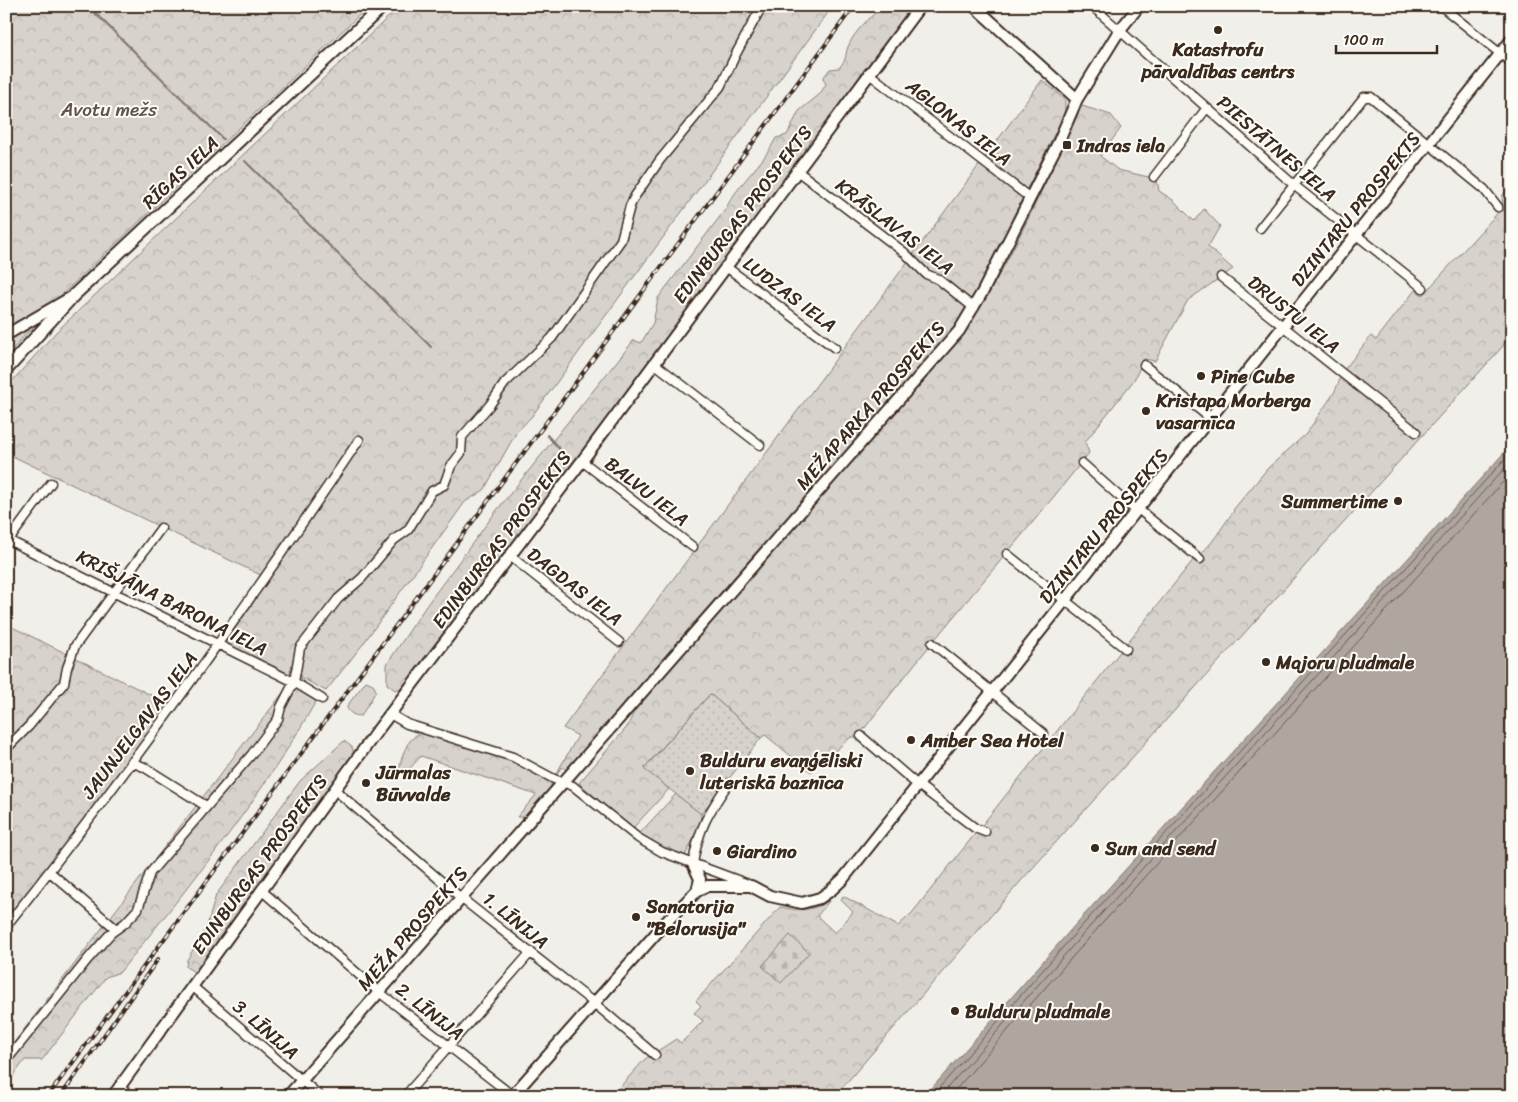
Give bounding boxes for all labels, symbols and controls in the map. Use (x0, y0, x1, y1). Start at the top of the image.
scale bar (1336, 22, 1437, 54)
marker: Katastrofu pārvaldības centrs (1212, 24, 1224, 36)
text: 100 m (1343, 27, 1384, 53)
place label: Katastrofu pārvaldības centrs (1140, 33, 1296, 88)
street label: AGLONAS IELA (898, 70, 1019, 175)
street label: PIESTĀTNES IELA (1209, 87, 1344, 210)
park label: Avotu mežs (60, 93, 157, 126)
street label: EDINBURGAS PROSPEKTS (664, 118, 821, 311)
street label: DZINTARU PROSPEKTS (1282, 124, 1429, 294)
street label: RĪGAS IELA (134, 128, 227, 217)
place label: Indras iela (1076, 129, 1166, 162)
marker: Indras iela (1061, 139, 1073, 151)
street label: KRĀSLAVAS IELA (828, 169, 961, 283)
street label: LUDZAS IELA (736, 248, 844, 341)
street label: DRUSTU IELA (1240, 267, 1347, 362)
street label: MEŽAPARKA PROSPEKTS (787, 313, 954, 498)
place label: Pine Cube (1211, 360, 1295, 393)
marker: Pine Cube (1195, 370, 1207, 382)
place label: Kristapa Morberga vasarnīca (1155, 384, 1311, 439)
marker: Kristapa Morberga vasarnīca (1140, 405, 1152, 417)
street label: DZINTARU PROSPEKTS (1030, 441, 1177, 611)
street label: EDINBURGAS PROSPEKTS (423, 443, 580, 636)
street label: BALVU IELA (597, 448, 696, 535)
place label: Summertime (1280, 485, 1388, 518)
marker: Summertime (1392, 495, 1404, 507)
street label: DAGDAS IELA (520, 538, 630, 634)
street label: KRIŠJĀŅA BARONA IELA (70, 540, 273, 665)
street label: JAUNJELGAVAS IELA (72, 644, 206, 807)
place label: Majoru pludmale (1275, 646, 1415, 679)
marker: Majoru pludmale (1260, 656, 1272, 668)
place label: Amber Sea Hotel (920, 724, 1065, 757)
marker: Amber Sea Hotel (905, 734, 917, 746)
place label: Bulduru evaņģēliski luteriskā baznīca (699, 744, 864, 799)
place label: Jūrmalas Būvvalde (375, 756, 452, 811)
marker: Bulduru evaņģēliski luteriskā baznīca (684, 765, 696, 777)
street label: EDINBURGAS PROSPEKTS (182, 767, 336, 962)
marker: Jūrmalas Būvvalde (360, 777, 372, 789)
place label: Sun and send (1104, 832, 1217, 865)
place label: Giardino (726, 835, 797, 868)
marker: Sun and send (1089, 842, 1101, 854)
marker: Giardino (711, 845, 723, 857)
street label: MEŽA PROSPEKTS (348, 858, 476, 998)
street label: 1. LĪNIJA (475, 883, 556, 958)
place label: Sanatorija "Belorusija" (645, 890, 747, 945)
marker: Sanatorija "Belorusija" (630, 911, 642, 923)
street label: 2. LĪNIJA (388, 974, 471, 1049)
street label: 3. LĪNIJA (225, 991, 307, 1068)
place label: Bulduru pludmale (965, 995, 1111, 1028)
marker: Bulduru pludmale (949, 1005, 961, 1017)

